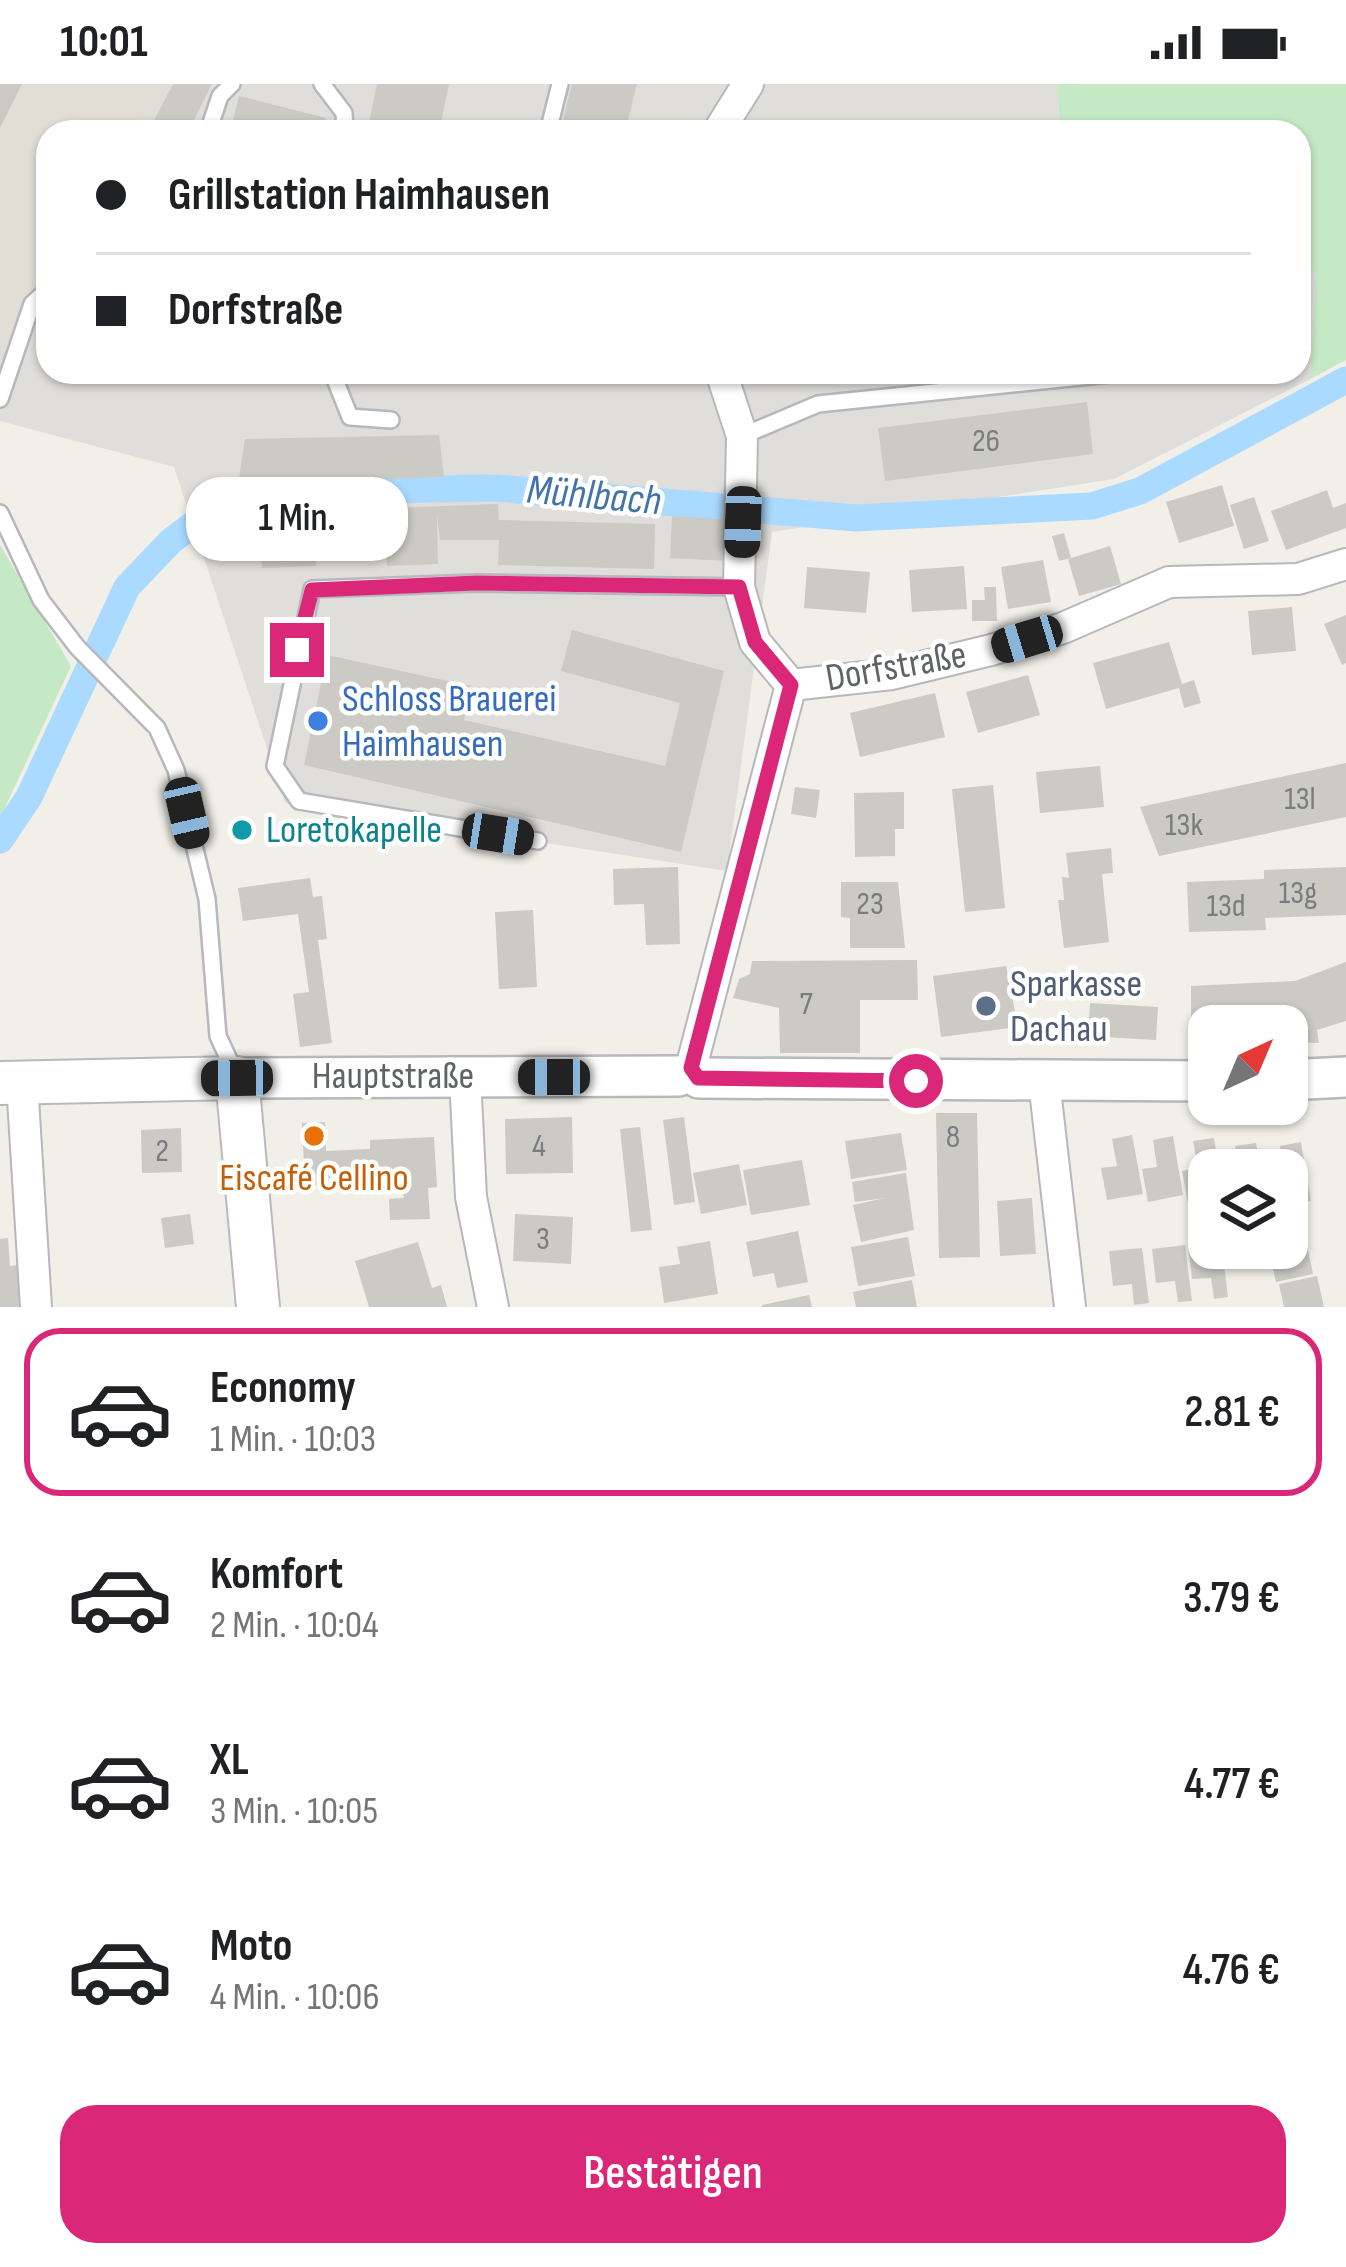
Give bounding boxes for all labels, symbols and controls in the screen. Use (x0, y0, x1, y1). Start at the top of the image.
text: 10:01 (60, 15, 148, 70)
text: Grillstation Haimhausen (168, 168, 550, 223)
text: Dorfstraße (168, 283, 343, 338)
house number: 26 (972, 421, 1000, 461)
water label: Mühlbach (525, 465, 663, 527)
callout: 1 Min. (186, 476, 408, 560)
car (724, 485, 762, 559)
text: 1 Min. (258, 495, 336, 542)
car (987, 611, 1067, 667)
route end (270, 623, 324, 677)
street label: Dorfstraße (822, 632, 970, 702)
place label: Schloss Brauerei Haimhausen (342, 676, 557, 768)
marker: Schloss Brauerei Haimhausen (305, 708, 331, 734)
car (161, 774, 213, 852)
house number: 13l (1284, 779, 1316, 819)
house number: 13k (1165, 805, 1203, 845)
place label: Loretokapelle (266, 807, 442, 854)
car (460, 811, 536, 857)
marker: Loretokapelle (229, 817, 255, 843)
house number: 13g (1279, 873, 1317, 913)
house number: 23 (856, 884, 884, 924)
house number: 13d (1206, 886, 1246, 926)
place label: Sparkasse Dachau (1010, 961, 1142, 1053)
house number: 7 (799, 984, 813, 1024)
marker: Sparkasse Dachau (973, 993, 999, 1019)
north arrow (1188, 1005, 1308, 1125)
map controls (1188, 1005, 1308, 1269)
street label: Hauptstraße (312, 1053, 474, 1100)
route start (889, 1054, 943, 1108)
car (201, 1059, 273, 1097)
car (518, 1059, 590, 1095)
house number: 8 (946, 1117, 960, 1157)
marker: Eiscafé Cellino (301, 1123, 327, 1149)
house number: 4 (532, 1126, 546, 1166)
house number: 2 (155, 1131, 169, 1171)
button: layers (1188, 1149, 1308, 1269)
place label: Eiscafé Cellino (219, 1155, 409, 1202)
house number: 3 (536, 1219, 550, 1259)
icon: car (66, 1358, 174, 1466)
text: Economy (210, 1361, 356, 1416)
text: 2.81 € (1184, 1385, 1280, 1440)
text: 1 Min. · 10:03 (210, 1416, 376, 1463)
icon: car (66, 1544, 174, 1652)
text: Komfort (210, 1547, 343, 1602)
text: 3.79 € (1183, 1571, 1280, 1626)
text: 2 Min. · 10:04 (210, 1602, 379, 1649)
icon: car (66, 1730, 174, 1838)
text: XL (210, 1733, 249, 1788)
text: 4.77 € (1184, 1757, 1280, 1812)
text: 3 Min. · 10:05 (210, 1788, 378, 1835)
icon: car (66, 1916, 174, 2024)
text: Moto (210, 1919, 292, 1974)
text: 4.76 € (1183, 1943, 1280, 1998)
text: 4 Min. · 10:06 (210, 1974, 380, 2021)
button: Bestätigen (60, 2105, 1286, 2243)

